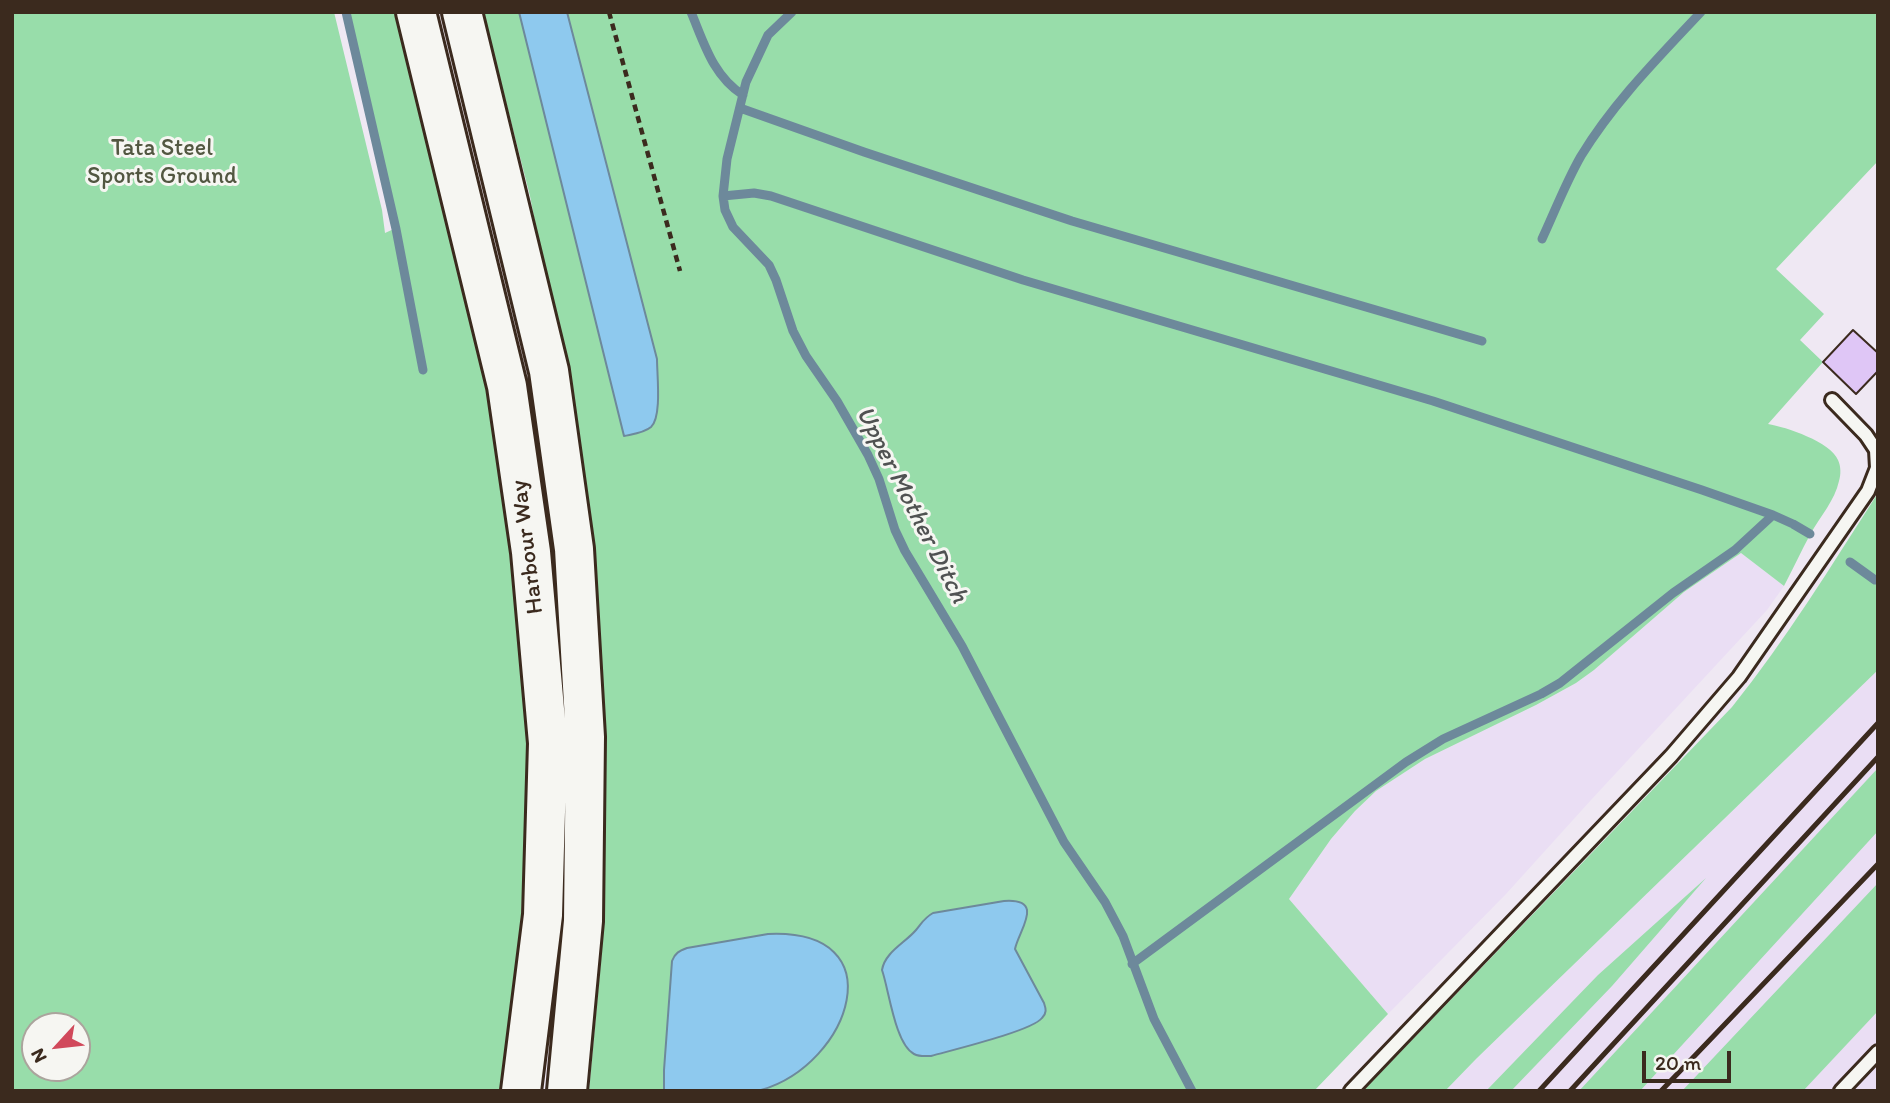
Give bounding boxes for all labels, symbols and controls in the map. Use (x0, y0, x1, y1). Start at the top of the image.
park label: Tata Steel Sports Ground (87, 135, 237, 191)
water label: Upper Mother Ditch (848, 401, 974, 609)
street label: Harbour Way (505, 478, 551, 616)
north arrow (21, 1012, 91, 1082)
scale bar (1645, 1036, 1734, 1080)
text: N (25, 1045, 52, 1067)
text: 20 m (1655, 1050, 1701, 1075)

